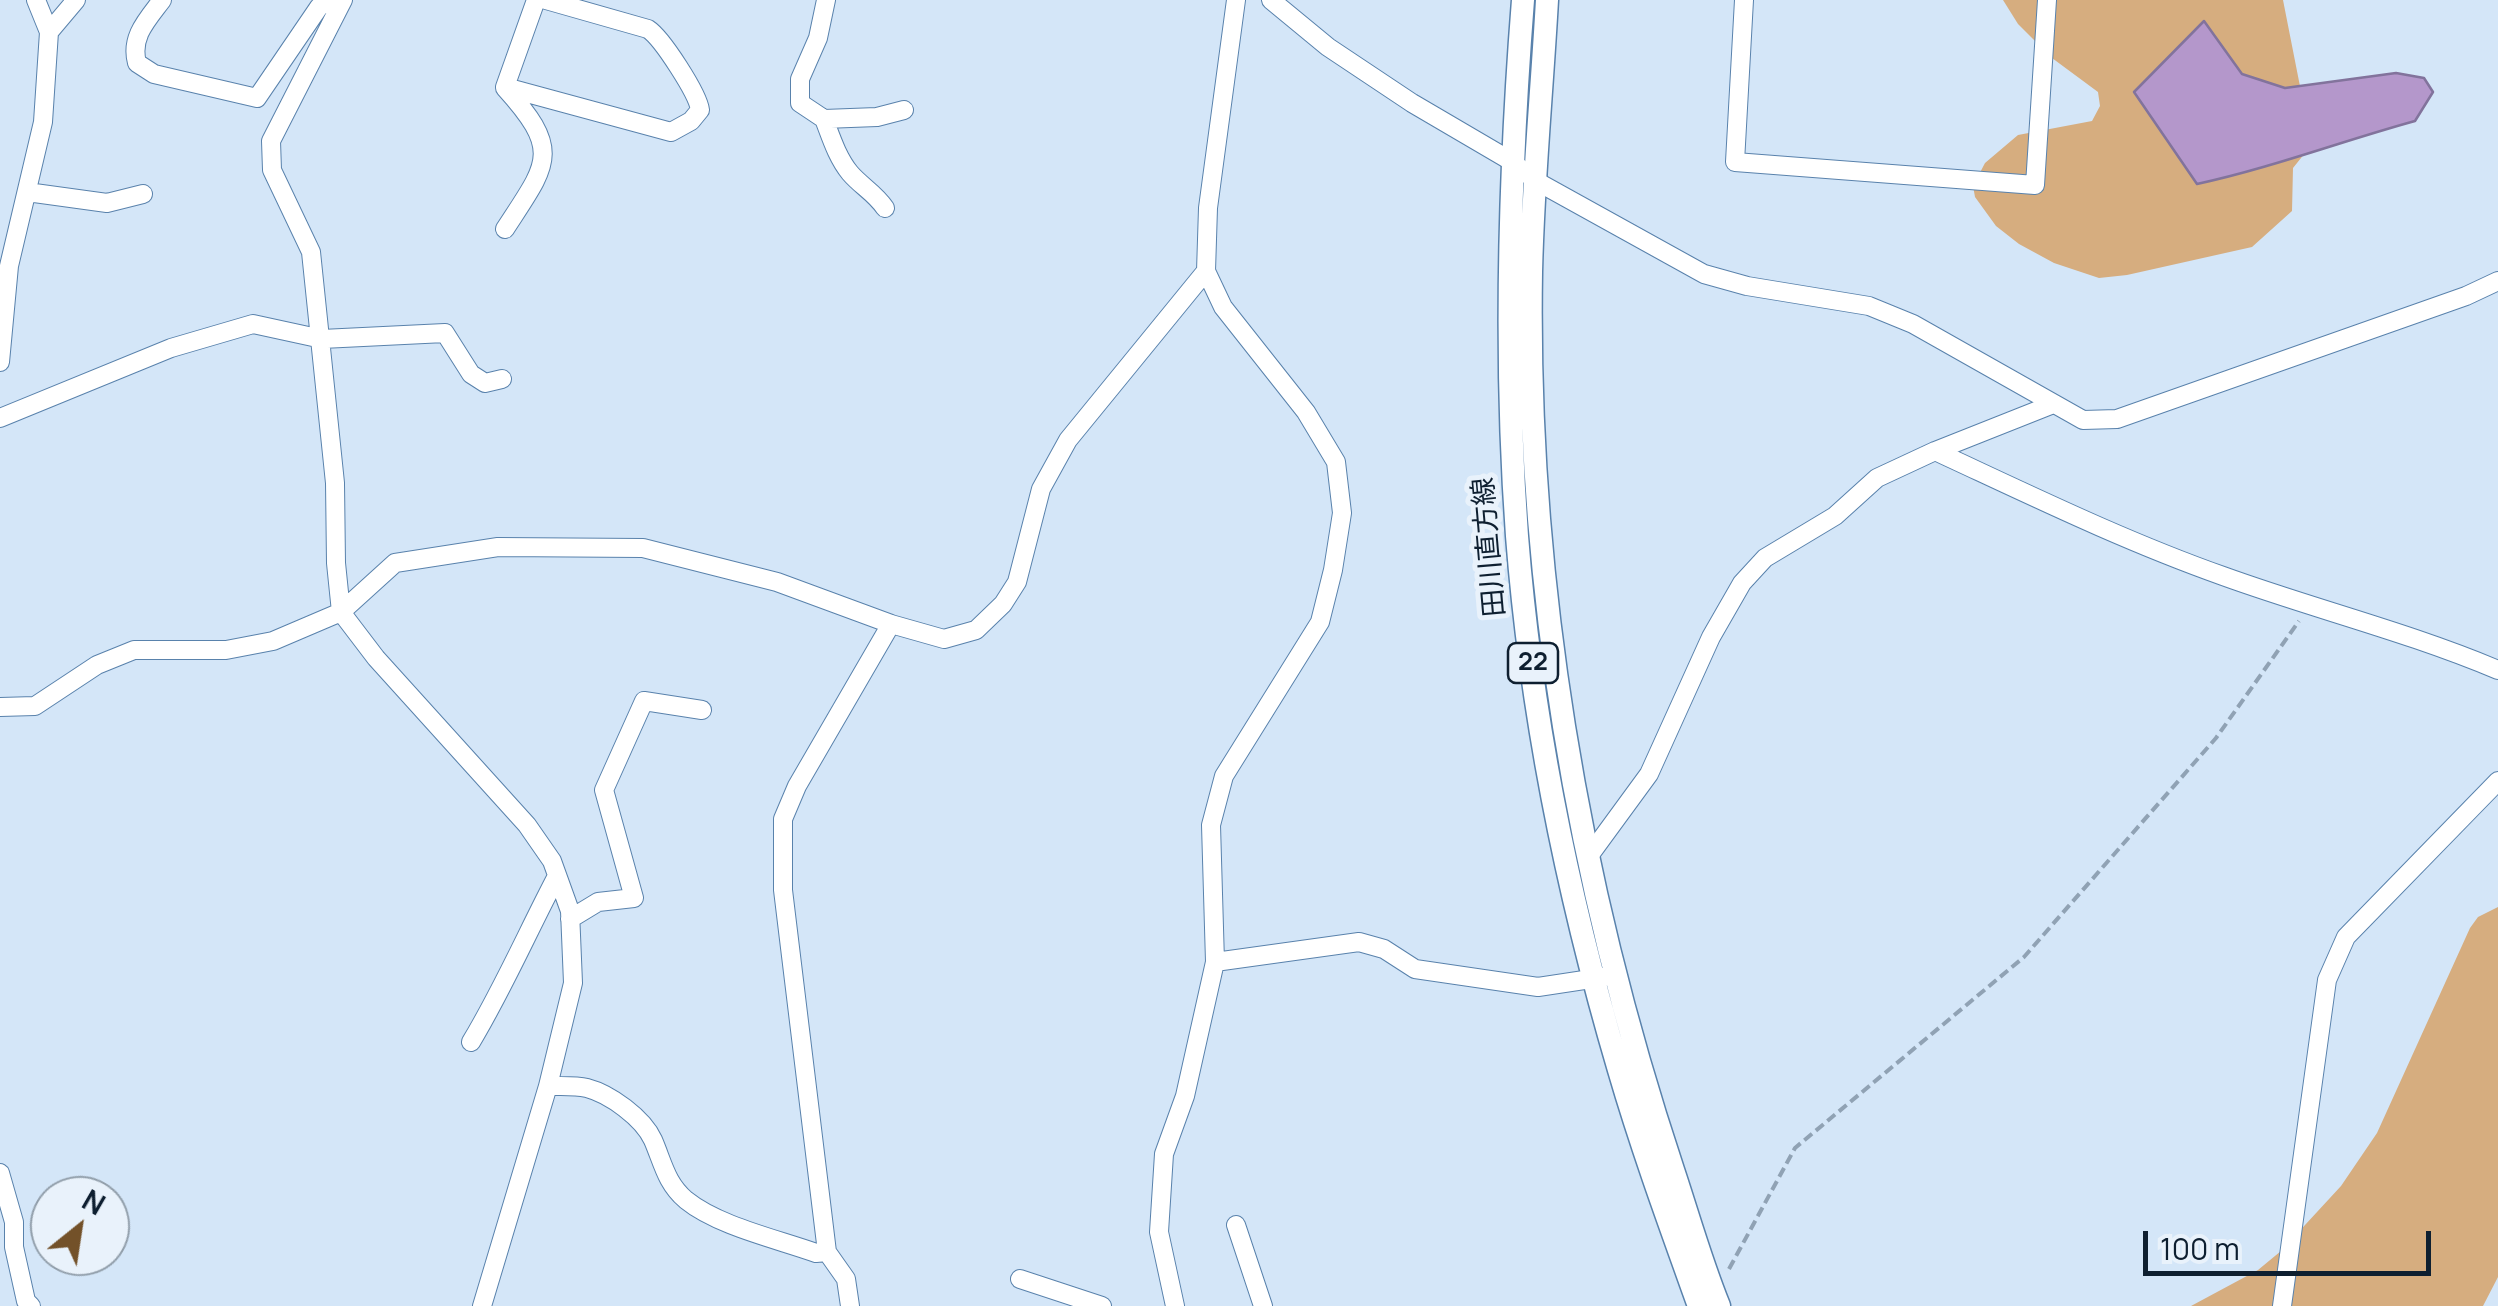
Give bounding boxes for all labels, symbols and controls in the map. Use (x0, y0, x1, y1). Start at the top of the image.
street label: 田川直方線 (1467, 476, 1513, 618)
road number: 22 (1508, 643, 1558, 683)
north arrow (30, 1176, 130, 1276)
text: N (76, 1180, 112, 1223)
scale bar (2148, 1211, 2436, 1273)
text: 100 m (2160, 1228, 2240, 1269)

